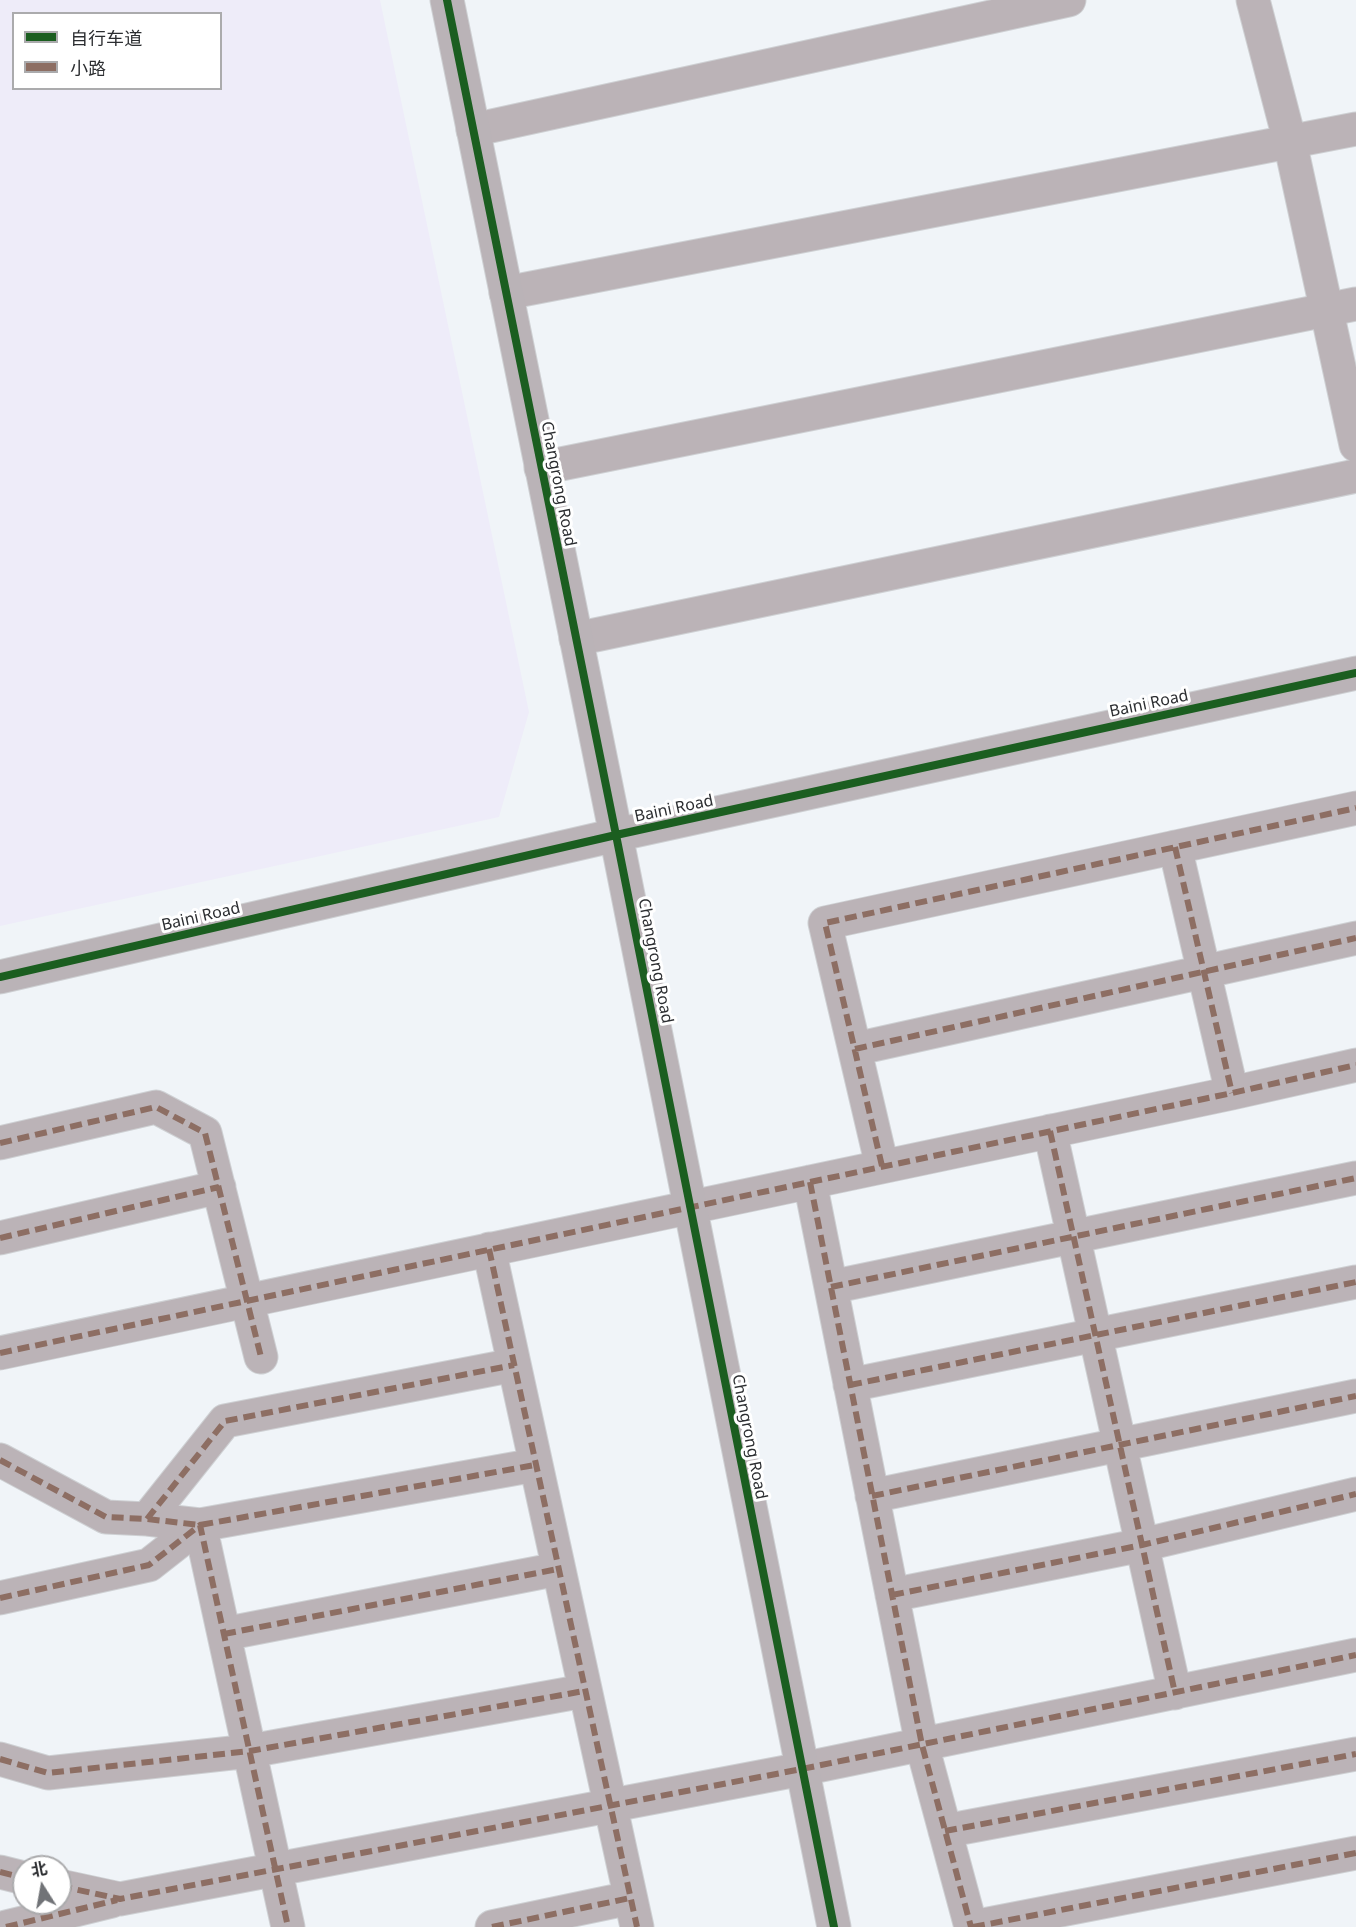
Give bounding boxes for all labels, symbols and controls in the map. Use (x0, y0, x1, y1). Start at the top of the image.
legend (12, 12, 222, 90)
text: 自行车道 (70, 26, 142, 50)
text: 小路 (70, 56, 106, 80)
street label: Changrong Road (536, 420, 580, 548)
street label: Baini Road (1108, 686, 1190, 722)
street label: Baini Road (633, 791, 715, 827)
street label: Changrong Road (633, 897, 677, 1025)
street label: Baini Road (160, 899, 242, 935)
street label: Changrong Road (727, 1373, 771, 1501)
north arrow (12, 1855, 72, 1915)
text: 北 (29, 1857, 49, 1882)

